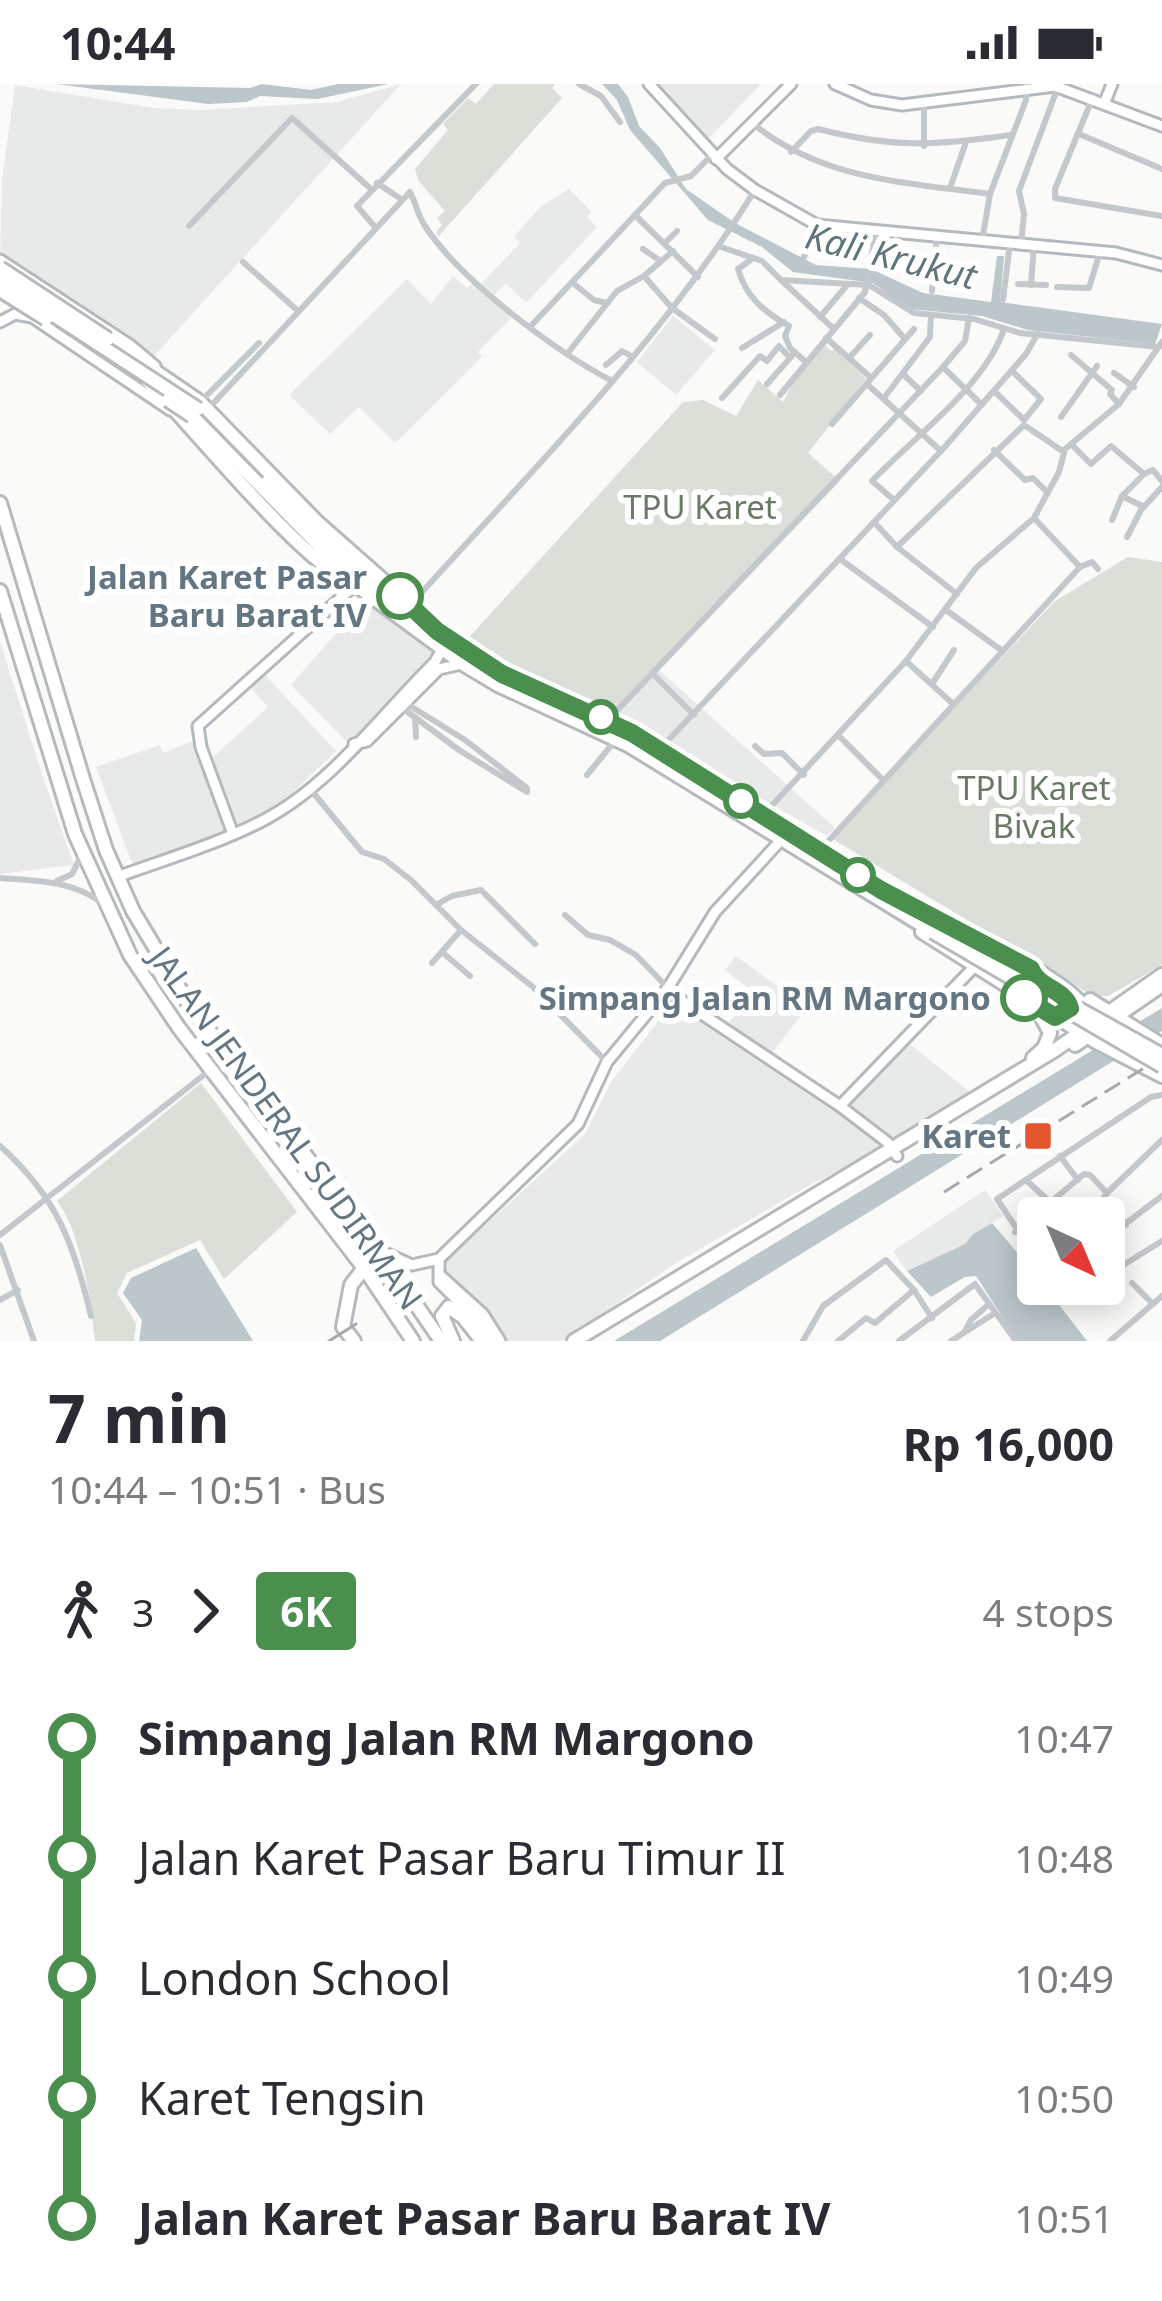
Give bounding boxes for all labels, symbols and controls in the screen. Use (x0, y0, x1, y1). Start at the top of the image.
text: 10:44 (60, 12, 176, 73)
water label: Kali Krukut (800, 211, 984, 301)
park label: TPU Karet (623, 484, 777, 529)
place label: Jalan Karet Pasar Baru Barat IV (84, 554, 368, 637)
marker: Jalan Karet Pasar Baru Barat IV (378, 574, 422, 618)
unlabelled marker (585, 701, 617, 733)
park label: TPU Karet Bivak (957, 765, 1111, 848)
unlabelled marker (725, 785, 757, 817)
unlabelled marker (842, 859, 874, 891)
street label: JALAN JENDERAL SUDIRMAN (138, 935, 434, 1318)
place label: Simpang Jalan RM Margono (539, 975, 991, 1020)
marker: Simpang Jalan RM Margono (1002, 976, 1046, 1020)
place label: Karet (921, 1113, 1011, 1158)
marker: Karet (1022, 1120, 1054, 1152)
north arrow (1017, 1197, 1125, 1305)
map controls (1017, 1197, 1125, 1305)
text: 7 min (48, 1372, 230, 1462)
text: Rp 16,000 (903, 1413, 1114, 1474)
text: 10:44 – 10:51 · Bus (48, 1462, 386, 1515)
icon: walk (48, 1578, 114, 1644)
icon: forward (172, 1578, 238, 1644)
text: 6K (280, 1582, 332, 1639)
text: 3 (132, 1585, 154, 1638)
text: 4 stops (983, 1585, 1114, 1638)
text: Simpang Jalan RM Margono (138, 1707, 755, 1768)
text: 10:47 (1014, 1711, 1114, 1764)
text: Jalan Karet Pasar Baru Timur II (138, 1827, 785, 1888)
text: 10:48 (1014, 1831, 1114, 1884)
text: London School (138, 1947, 451, 2008)
text: 10:49 (1014, 1951, 1114, 2004)
text: Karet Tengsin (138, 2067, 426, 2128)
text: 10:50 (1014, 2071, 1114, 2124)
text: Jalan Karet Pasar Baru Barat IV (138, 2187, 831, 2248)
text: 10:51 (1014, 2191, 1114, 2244)

